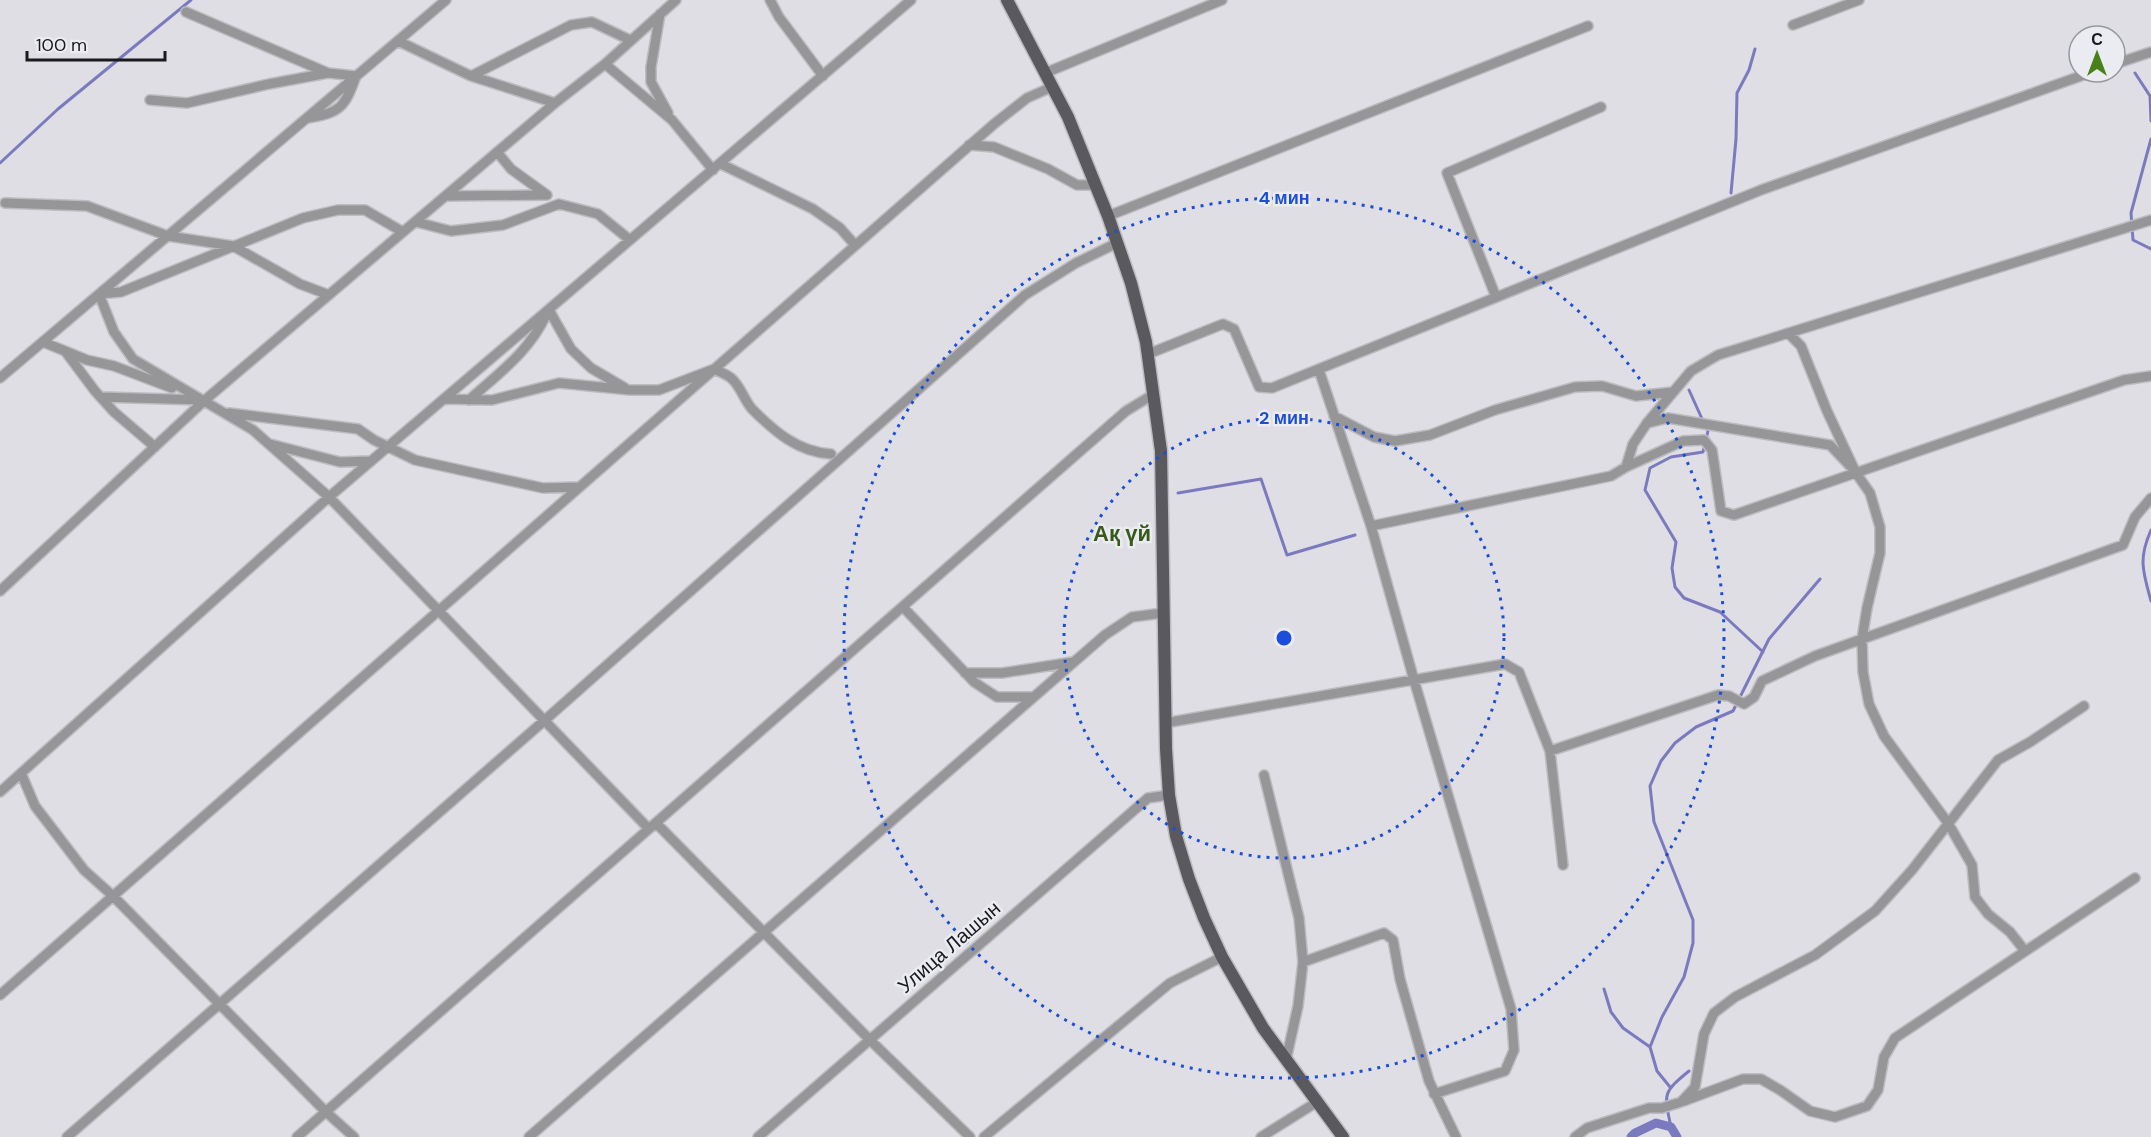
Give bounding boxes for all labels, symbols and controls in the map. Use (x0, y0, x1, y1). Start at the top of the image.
scale bar (27, 24, 165, 62)
north arrow (2067, 24, 2127, 84)
text: С (2091, 29, 2103, 50)
text: 100 m (36, 33, 87, 57)
text: 4 мин (1258, 186, 1310, 210)
text: 2 мин (1259, 406, 1309, 430)
district label: Ақ үй (1093, 519, 1151, 548)
centre of rings (1274, 628, 1294, 648)
street label: Улица Лашын (892, 895, 1006, 999)

